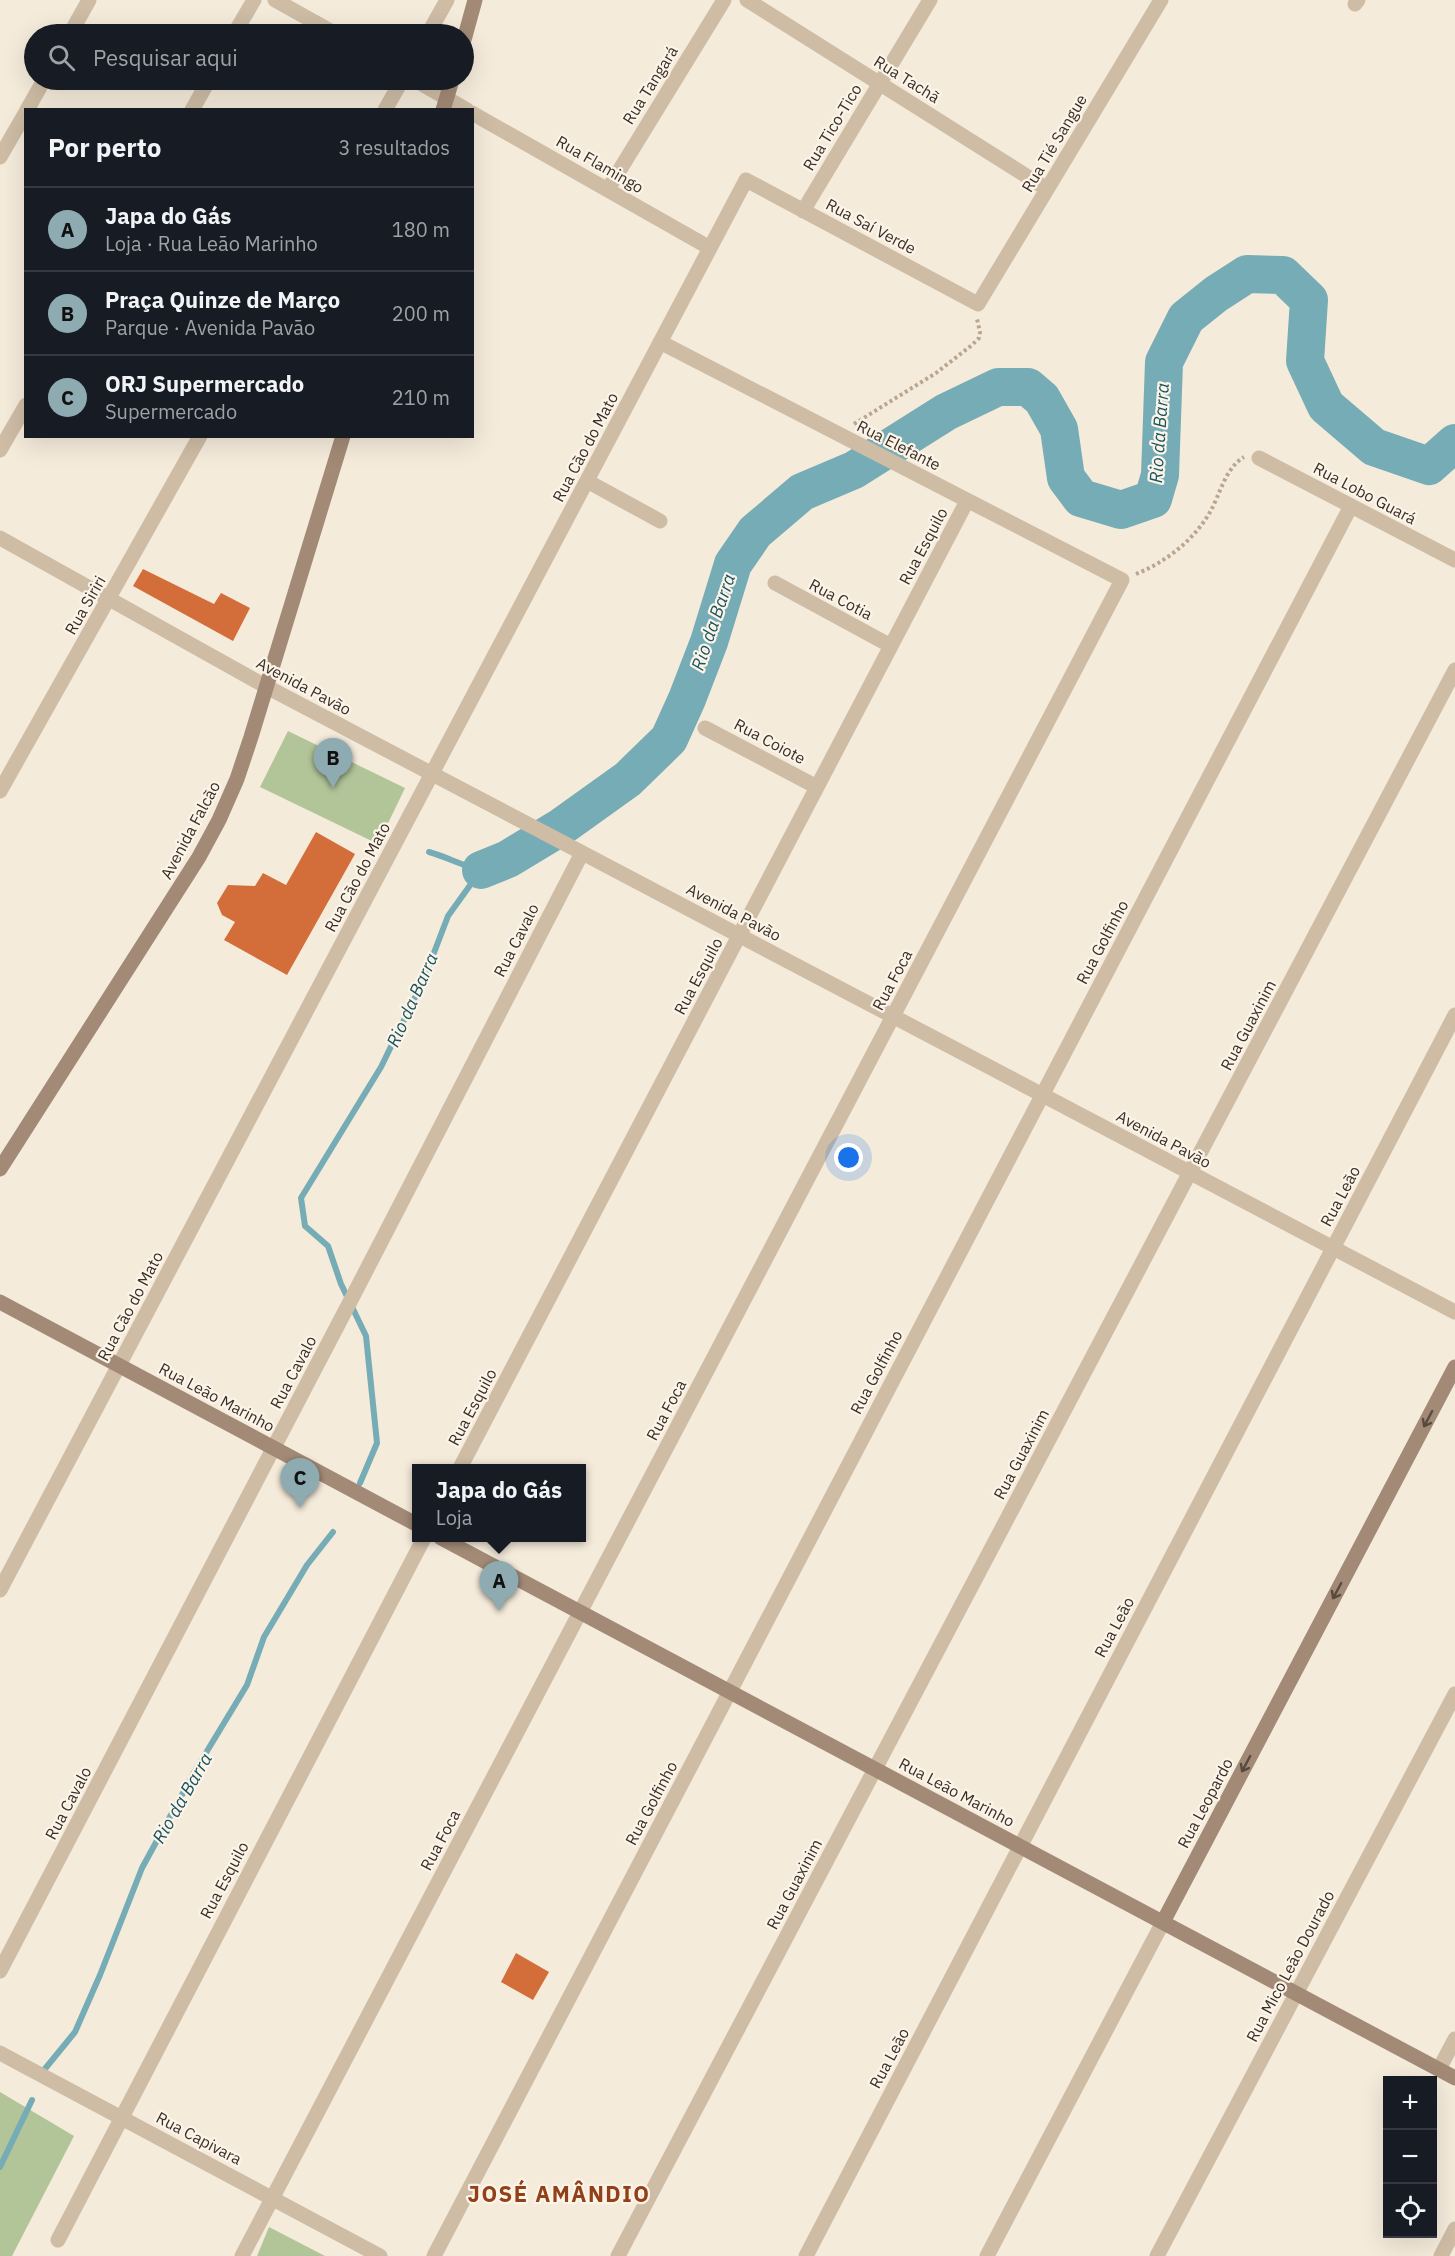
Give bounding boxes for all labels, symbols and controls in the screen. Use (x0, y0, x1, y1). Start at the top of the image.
search box (24, 24, 474, 90)
icon: search (45, 41, 78, 74)
street label: Rua Tangará (618, 42, 682, 128)
text: Pesquisar aqui (93, 43, 238, 72)
street label: Rua Tachã (870, 51, 944, 107)
street label: Rua Tico-Tico (798, 80, 866, 174)
street label: Rua Tié Sangue (1017, 90, 1091, 196)
text: Por perto (48, 130, 161, 164)
street label: Rua Flamingo (553, 131, 647, 197)
text: 3 resultados (338, 134, 450, 161)
street label: Rua Saí Verde (823, 194, 920, 258)
text: Japa do Gás (105, 201, 231, 230)
text: A (61, 216, 74, 243)
text: 180 m (392, 216, 450, 243)
text: Loja · Rua Leão Marinho (105, 230, 318, 257)
text: Praça Quinze de Março (105, 285, 340, 314)
text: B (61, 300, 74, 327)
text: 200 m (392, 300, 450, 327)
text: Parque · Avenida Pavão (105, 314, 315, 341)
text: ORJ Supermercado (105, 369, 304, 398)
water label: Rio da Barra (1144, 382, 1174, 484)
text: C (61, 384, 74, 411)
text: 210 m (392, 384, 450, 411)
street label: Rua Cão do Mato (548, 389, 622, 505)
text: Supermercado (105, 398, 237, 425)
street label: Rua Elefante (854, 415, 944, 475)
street label: Rua Lobo Guará (1310, 458, 1420, 529)
street label: Rua Esquilo (894, 504, 952, 588)
water label: Rio da Barra (686, 571, 740, 673)
street label: Rua Siriri (60, 572, 110, 638)
street label: Rua Cotia (806, 574, 876, 624)
street label: Avenida Pavão (253, 653, 355, 719)
street label: Rua Coiote (731, 714, 809, 768)
pin: B (314, 738, 352, 788)
street label: Avenida Falcão (156, 778, 224, 882)
street label: Rua Cão do Mato (320, 819, 394, 935)
street label: Avenida Pavão (683, 879, 785, 945)
street label: Rua Golfinho (1072, 897, 1133, 987)
street label: Rua Cavalo (489, 900, 543, 980)
street label: Rua Esquilo (669, 934, 727, 1018)
street label: Rua Foca (868, 946, 916, 1014)
water label: Rio da Barra (381, 949, 443, 1051)
street label: Rua Guaxinim (1216, 976, 1280, 1074)
street label: Avenida Pavão (1113, 1106, 1215, 1172)
your location (834, 1143, 863, 1172)
street label: Rua Leão (1316, 1162, 1364, 1230)
street label: Rua Cão do Mato (93, 1248, 167, 1364)
street label: Rua Golfinho (846, 1327, 907, 1417)
street label: Rua Cavalo (265, 1332, 321, 1412)
street label: Rua Leão Marinho (156, 1358, 278, 1436)
street label: Rua Esquilo (443, 1365, 501, 1449)
street label: Rua Foca (642, 1376, 690, 1444)
street label: Rua Guaxinim (989, 1405, 1053, 1503)
one-way arrow (1422, 1409, 1433, 1427)
pin: C (280, 1458, 320, 1508)
popup (412, 1464, 586, 1542)
text: Japa do Gás (436, 1475, 562, 1504)
text: Loja (436, 1504, 473, 1531)
pin: A (480, 1562, 518, 1611)
one-way arrow (1331, 1582, 1342, 1600)
street label: Rua Leão (1090, 1593, 1138, 1661)
water label: Rio da Barra (147, 1749, 217, 1847)
street label: Rua Leão Marinho (896, 1753, 1018, 1831)
street label: Rua Leopardo (1173, 1755, 1237, 1851)
one-way arrow (1240, 1755, 1252, 1772)
street label: Rua Golfinho (621, 1758, 682, 1848)
street label: Rua Cavalo (40, 1763, 96, 1843)
street label: Rua Foca (416, 1806, 464, 1874)
street label: Rua Guaxinim (762, 1835, 826, 1933)
street label: Rua Esquilo (195, 1838, 253, 1922)
street label: Rua Mico Leão Dourado (1242, 1887, 1338, 2045)
street label: Rua Leão (865, 2024, 913, 2092)
map controls (1383, 2076, 1437, 2238)
button: + (1383, 2076, 1437, 2130)
street label: Rua Capivara (153, 2107, 246, 2169)
button: − (1383, 2130, 1437, 2184)
district label: JOSÉ AMÂNDIO (468, 2179, 650, 2208)
button: locate (1383, 2184, 1437, 2238)

